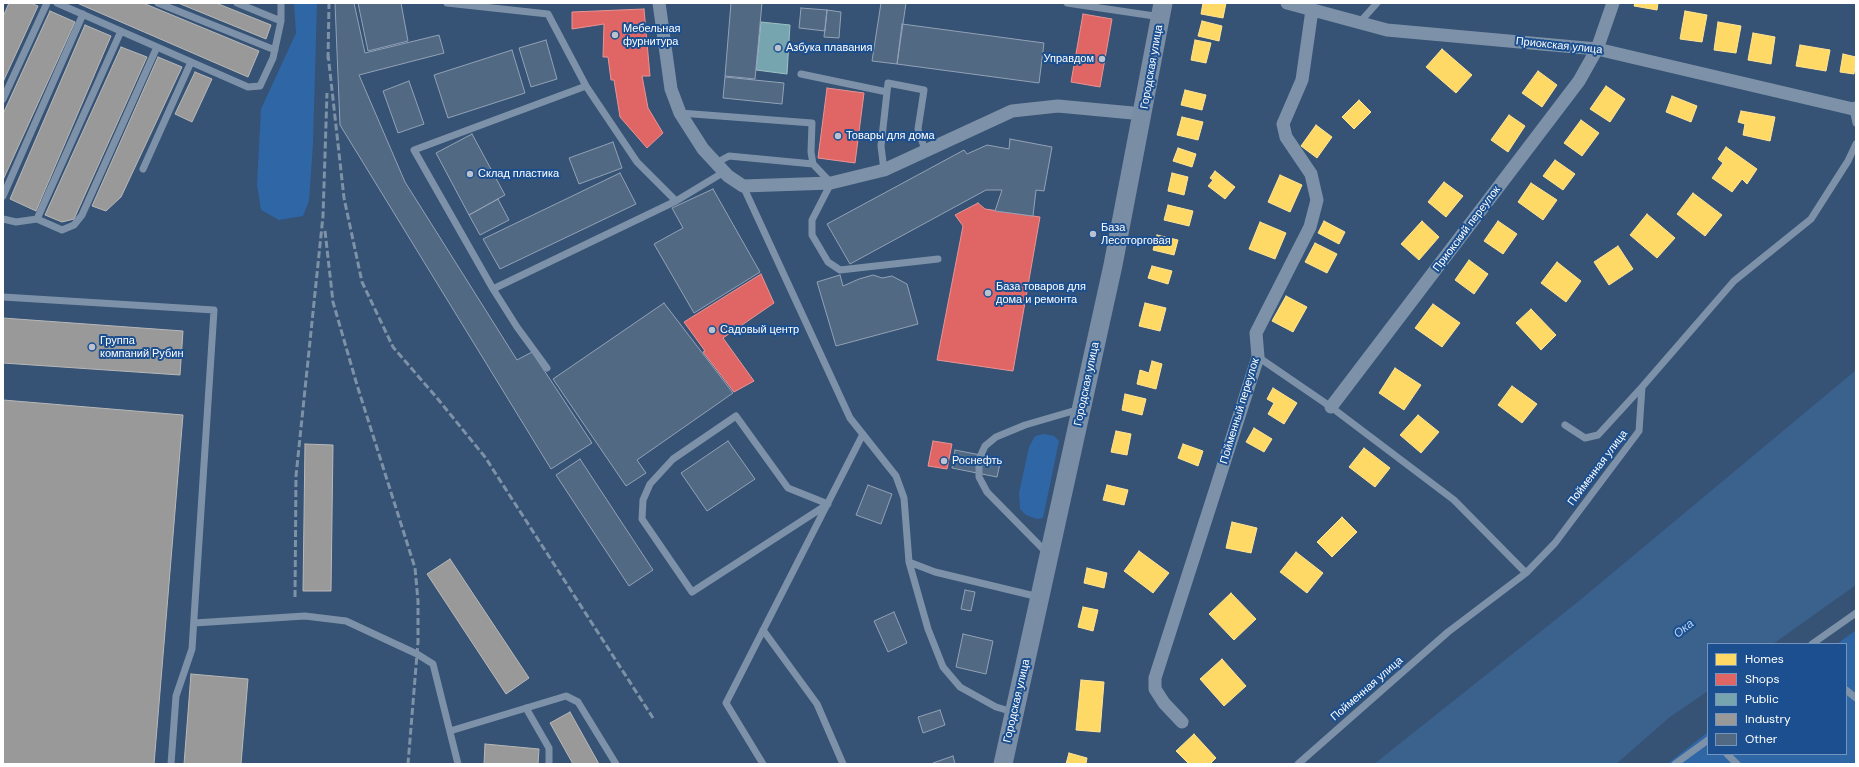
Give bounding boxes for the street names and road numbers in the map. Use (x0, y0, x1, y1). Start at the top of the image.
street label: Городская улица (1138, 24, 1166, 110)
street label: Приокская улица (1515, 35, 1603, 57)
street label: Приокский переулок (1431, 184, 1503, 274)
street label: Городская улица (1072, 341, 1102, 427)
street label: Пойменный переулок (1218, 357, 1262, 465)
street label: Пойменная улица (1565, 428, 1631, 508)
street label: Пойменная улица (1328, 654, 1406, 724)
street label: Городская улица (1001, 658, 1033, 744)

